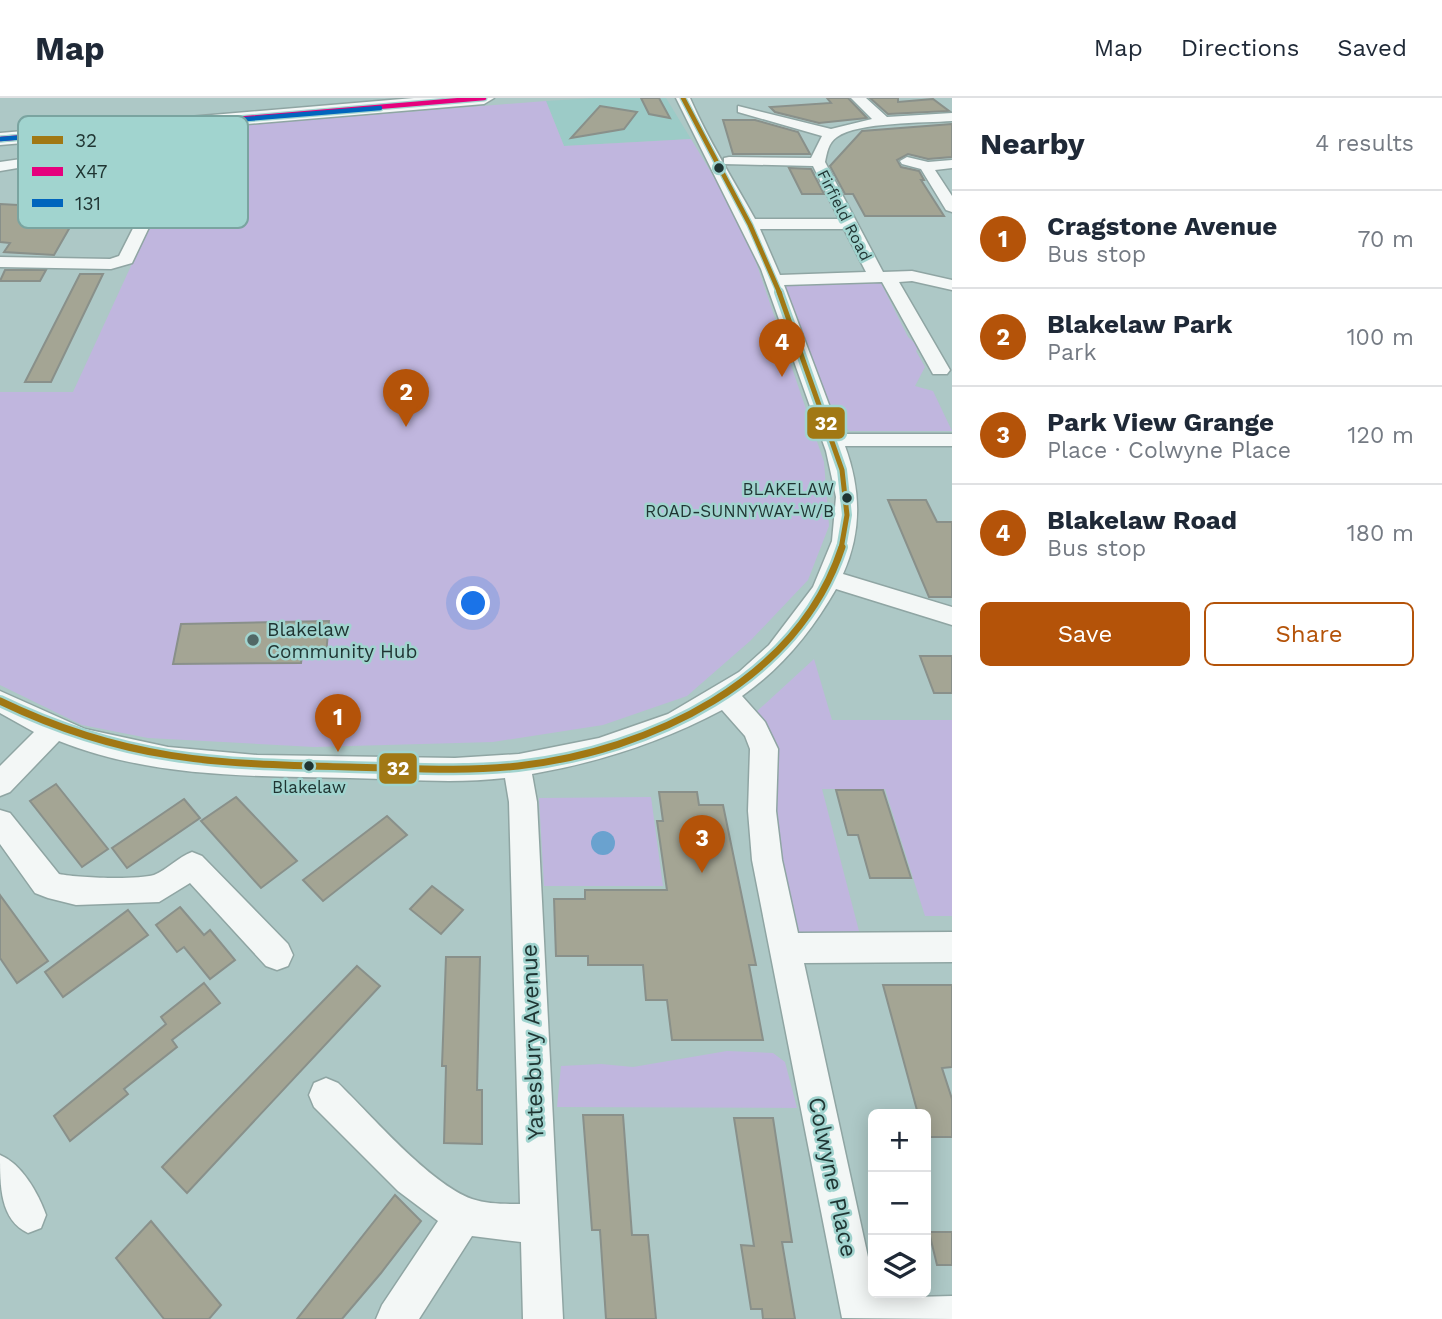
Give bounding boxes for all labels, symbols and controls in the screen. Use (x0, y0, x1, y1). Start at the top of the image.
text: Map (35, 29, 105, 68)
text: Map (1094, 34, 1143, 62)
text: Directions (1181, 34, 1299, 62)
text: Saved (1337, 34, 1407, 62)
legend (18, 116, 248, 228)
text: Nearby (980, 126, 1085, 161)
text: 32 (75, 129, 97, 152)
text: 4 results (1315, 130, 1414, 157)
text: X47 (75, 160, 107, 183)
unlabelled marker (712, 161, 726, 175)
street label: Firfield Road (813, 166, 876, 264)
text: 131 (75, 192, 101, 215)
text: Cragstone Avenue (1047, 211, 1277, 241)
text: 1 (998, 226, 1008, 253)
text: 70 m (1357, 226, 1414, 253)
text: Bus stop (1047, 241, 1146, 268)
text: Blakelaw Park (1047, 309, 1232, 339)
pin: 4 (759, 319, 805, 377)
text: 2 (996, 324, 1010, 351)
text: 100 m (1347, 324, 1414, 351)
text: Park (1047, 339, 1096, 366)
pin: 2 (383, 369, 429, 427)
line badge: 32 (806, 406, 846, 440)
text: Park View Grange (1047, 407, 1274, 437)
text: 32 (815, 412, 837, 435)
text: 3 (996, 422, 1010, 449)
text: 120 m (1348, 422, 1414, 449)
text: Place · Colwyne Place (1047, 437, 1291, 464)
place label: BLAKELAW ROAD-SUNNYWAY-W/B (645, 479, 834, 521)
marker: BLAKELAW ROAD-SUNNYWAY-W/B (840, 491, 854, 505)
text: Blakelaw Road (1047, 505, 1237, 535)
text: 4 (996, 520, 1010, 547)
text: 180 m (1347, 520, 1414, 547)
text: Bus stop (1047, 535, 1146, 562)
your location (456, 586, 490, 620)
button: Save (980, 602, 1190, 666)
button: Share (1204, 602, 1414, 666)
place label: Blakelaw Community Hub (267, 618, 417, 663)
marker: Blakelaw Community Hub (245, 632, 261, 648)
pin: 1 (315, 694, 361, 752)
line badge: 32 (378, 752, 418, 785)
text: 32 (387, 757, 409, 780)
marker: Blakelaw (302, 759, 316, 773)
place label: Blakelaw (272, 777, 346, 797)
pin: 3 (679, 815, 725, 873)
street label: Yatesbury Avenue (516, 943, 549, 1141)
street label: Colwyne Place (802, 1095, 863, 1260)
map controls (868, 1109, 931, 1298)
button: + (868, 1109, 931, 1172)
button: − (868, 1172, 931, 1235)
button: layers (868, 1235, 931, 1298)

